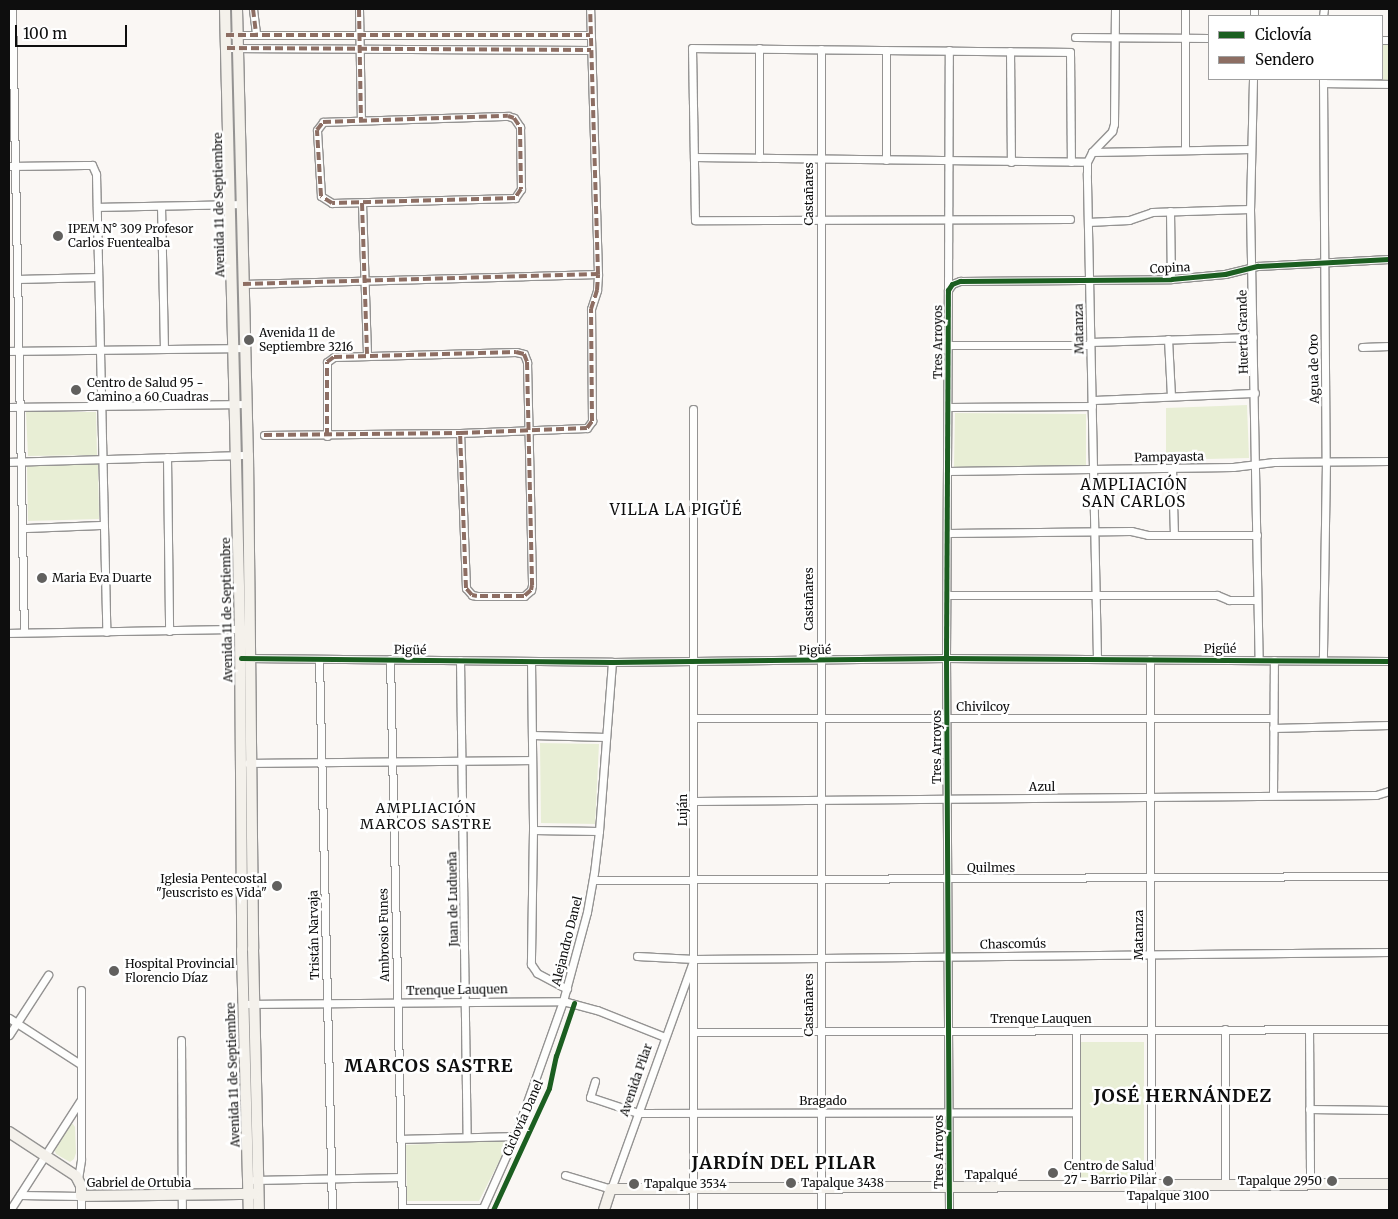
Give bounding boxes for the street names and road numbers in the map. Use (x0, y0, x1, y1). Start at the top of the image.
street label: Avenida 11 de Septiembre (211, 132, 227, 278)
street label: Castañares (802, 162, 816, 226)
street label: Copina (1149, 260, 1191, 276)
street label: Huerta Grande (1235, 290, 1251, 374)
street label: Matanza (1071, 304, 1087, 354)
street label: Tres Arroyos (931, 305, 945, 379)
street label: Agua de Oro (1306, 334, 1322, 404)
street label: Pampayasta (1134, 449, 1204, 465)
street label: Avenida 11 de Septiembre (219, 537, 235, 683)
street label: Castañares (802, 567, 816, 631)
street label: Pigüé (1204, 642, 1236, 656)
street label: Pigüé (394, 643, 426, 657)
street label: Pigüé (799, 643, 831, 657)
street label: Chivilcoy (956, 700, 1010, 714)
street label: Tres Arroyos (930, 710, 944, 784)
street label: Azul (1029, 780, 1055, 794)
street label: Luján (676, 794, 690, 826)
street label: Juan de Ludueña (445, 851, 461, 947)
street label: Quilmes (967, 861, 1015, 875)
street label: Ambrosio Funes (376, 888, 392, 982)
street label: Tristán Narvaja (306, 890, 322, 980)
street label: Alejandro Danel (549, 895, 585, 987)
street label: Matanza (1132, 910, 1146, 960)
street label: Chascomús (980, 936, 1046, 952)
street label: Castañares (802, 973, 816, 1037)
street label: Trenque Lauquen (406, 982, 508, 998)
street label: Avenida 11 de Septiembre (223, 1002, 243, 1148)
street label: Trenque Lauquen (990, 1012, 1092, 1026)
street label: Avenida Pilar (617, 1042, 655, 1118)
street label: Ciclovía Danel (500, 1078, 546, 1158)
street label: Bragado (799, 1094, 847, 1108)
street label: Tres Arroyos (932, 1115, 946, 1189)
street label: Tapalqué (965, 1168, 1017, 1182)
street label: Gabriel de Ortubia (87, 1176, 191, 1190)

